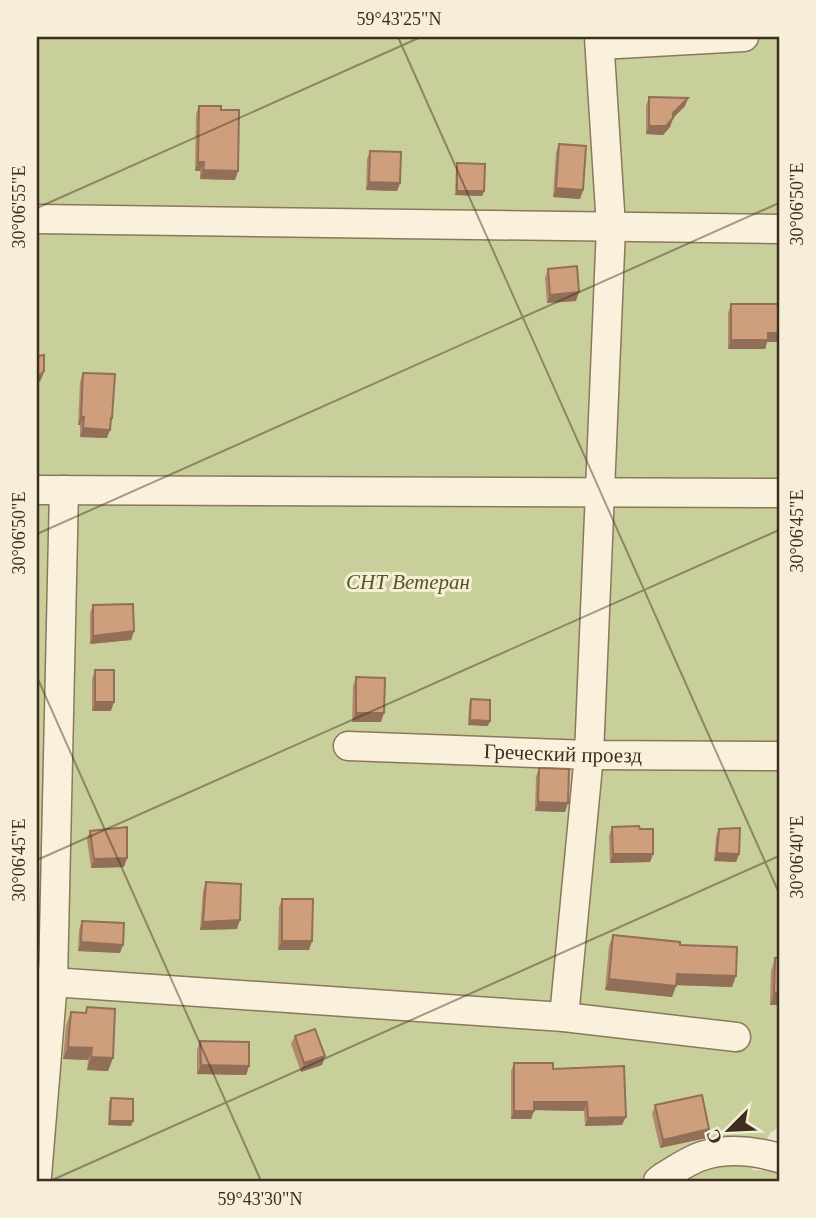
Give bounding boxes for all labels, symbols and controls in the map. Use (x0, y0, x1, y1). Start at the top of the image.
text: 59°43'25"N (357, 9, 441, 29)
text: 30°06'50"E (787, 163, 807, 245)
text: 30°06'55"E (9, 166, 29, 248)
text: 30°06'45"E (787, 490, 807, 572)
text: 30°06'50"E (9, 492, 29, 574)
park label: СНТ Ветеран (346, 570, 470, 594)
street label: Греческий проезд (483, 739, 642, 767)
text: 30°06'40"E (787, 816, 807, 898)
text: 30°06'45"E (9, 819, 29, 901)
north arrow (694, 1096, 764, 1166)
text: С (702, 1126, 726, 1147)
text: 59°43'30"N (218, 1189, 302, 1209)

